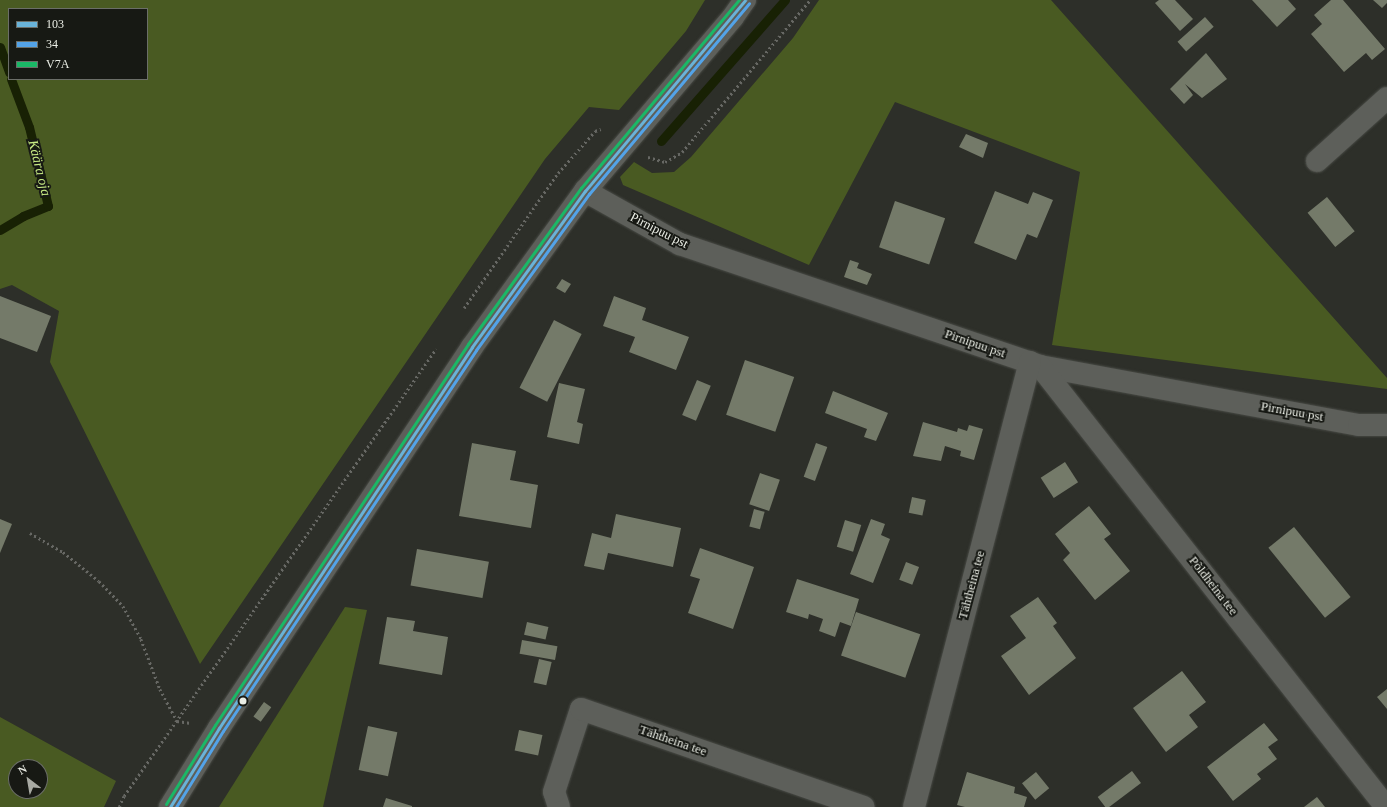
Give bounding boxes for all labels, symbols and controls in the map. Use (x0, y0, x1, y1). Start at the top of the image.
legend (8, 8, 148, 80)
text: 103 (46, 17, 64, 31)
text: 34 (46, 37, 58, 51)
text: V7A (46, 57, 69, 71)
water label: Käära oja (24, 138, 54, 198)
street label: Pirnipuu pst (627, 210, 691, 252)
street label: Pirnipuu pst (943, 326, 1007, 362)
street label: Pirnipuu pst (1260, 399, 1324, 425)
street label: Tähtheina tee (955, 549, 989, 621)
street label: Põldheina tee (1185, 553, 1241, 619)
unlabelled marker (238, 696, 248, 706)
street label: Tähtheina tee (637, 722, 709, 760)
north arrow (8, 759, 48, 799)
text: N (16, 762, 29, 777)

